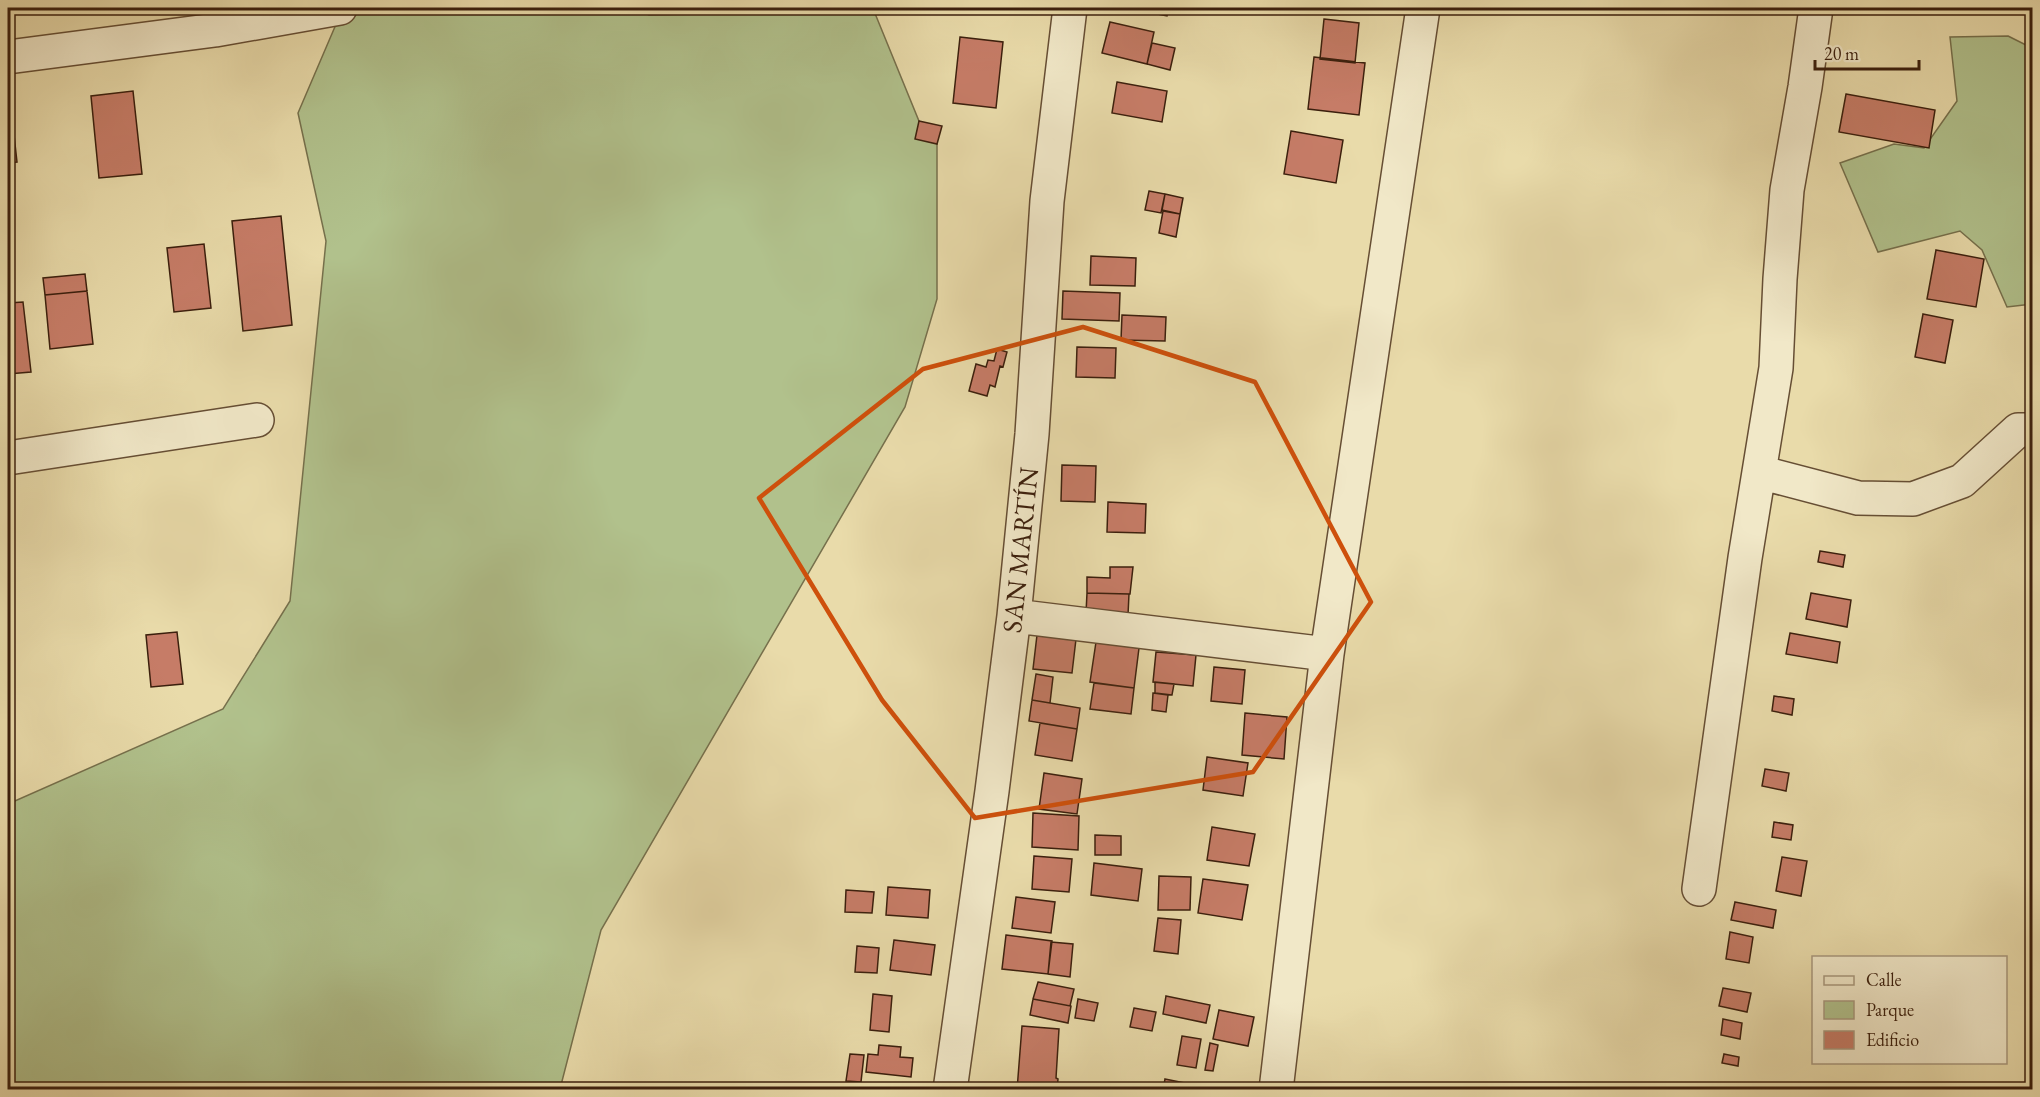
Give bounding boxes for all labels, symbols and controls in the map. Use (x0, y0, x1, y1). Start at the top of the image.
scale bar (1815, 33, 1918, 71)
text: 20 m (1824, 42, 1859, 65)
street label: SAN MARTÍN (994, 465, 1046, 634)
legend (1812, 956, 2007, 1064)
text: Calle (1866, 968, 1902, 991)
text: Parque (1866, 998, 1914, 1021)
text: Edificio (1866, 1028, 1919, 1051)

